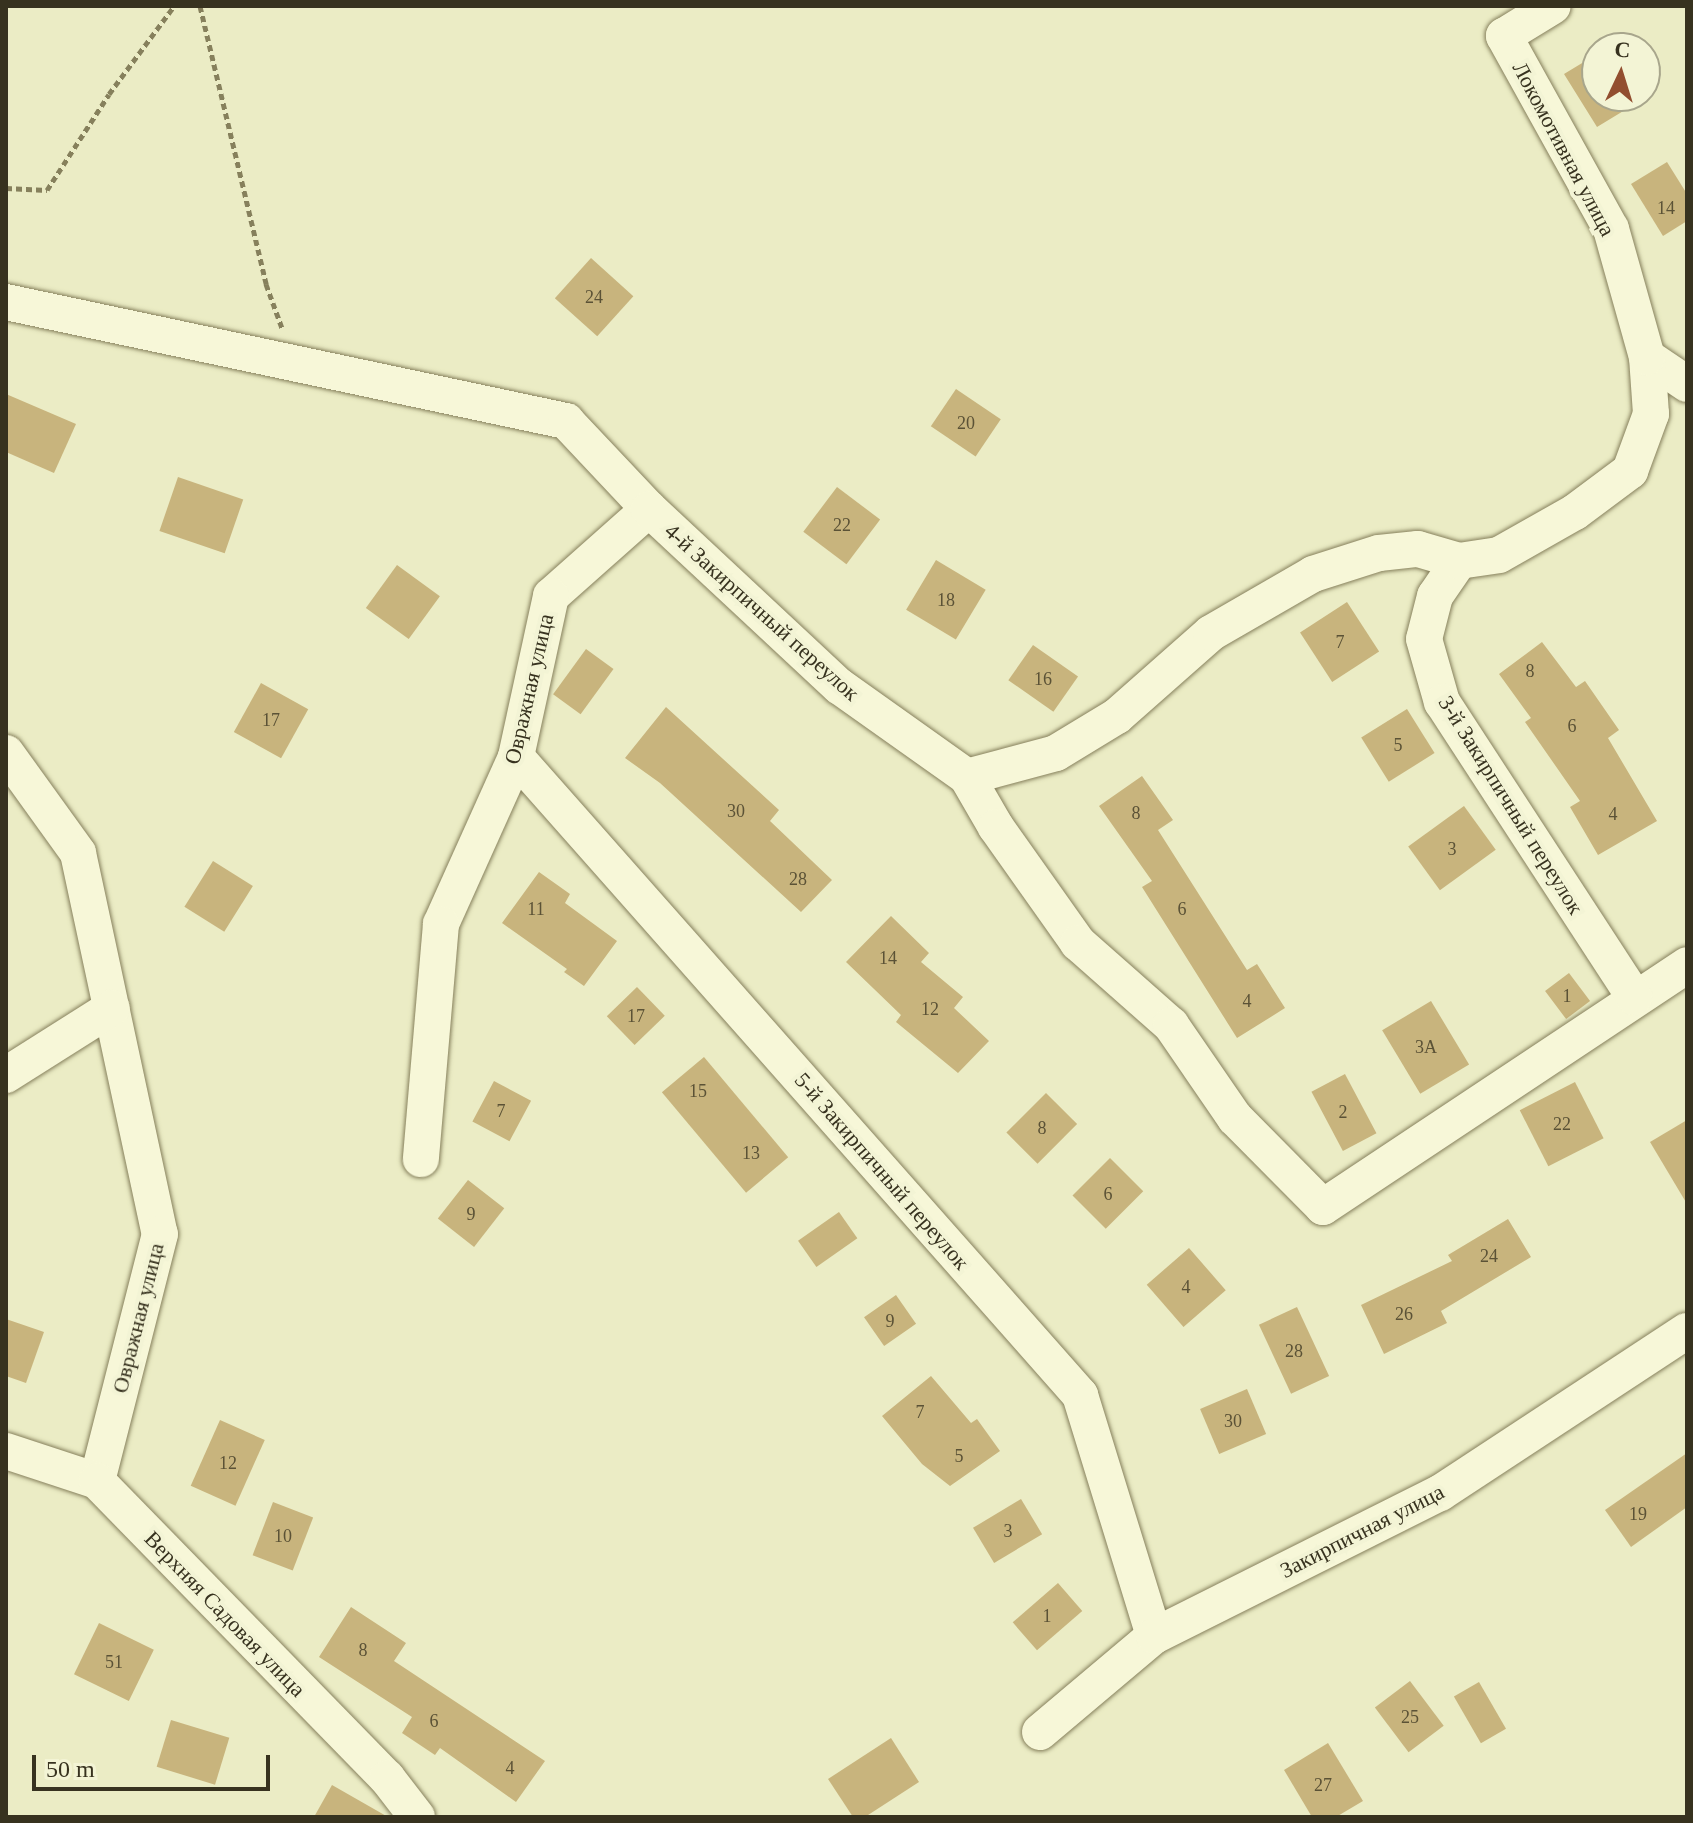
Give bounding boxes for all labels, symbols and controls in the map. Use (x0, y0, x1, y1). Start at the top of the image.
north arrow (1581, 32, 1661, 112)
text: С (1614, 37, 1631, 63)
street label: Локомотивная улица (1507, 57, 1621, 241)
house number: 14 (1657, 197, 1675, 219)
house number: 24 (585, 286, 603, 308)
house number: 20 (957, 412, 975, 434)
house number: 22 (833, 514, 851, 536)
street label: 4-й Закирпичный переулок (659, 518, 865, 706)
house number: 18 (937, 589, 955, 611)
street label: Овражная улица (499, 611, 559, 767)
house number: 7 (1336, 631, 1344, 653)
house number: 8 (1526, 660, 1534, 682)
house number: 16 (1034, 668, 1052, 690)
street label: 3-й Закирпичный переулок (1433, 691, 1589, 919)
house number: 17 (262, 709, 280, 731)
house number: 6 (1568, 715, 1576, 737)
house number: 5 (1394, 734, 1402, 756)
house number: 30 (727, 800, 745, 822)
house number: 8 (1132, 802, 1140, 824)
house number: 4 (1608, 803, 1618, 825)
house number: 3 (1448, 838, 1456, 860)
house number: 28 (789, 868, 807, 890)
house number: 11 (527, 898, 545, 920)
house number: 6 (1178, 898, 1186, 920)
house number: 14 (879, 947, 897, 969)
house number: 1 (1562, 985, 1572, 1007)
house number: 4 (1242, 990, 1252, 1012)
house number: 12 (921, 998, 939, 1020)
house number: 17 (627, 1005, 645, 1027)
house number: 3А (1415, 1036, 1437, 1058)
street label: 5-й Закирпичный переулок (789, 1067, 975, 1275)
house number: 15 (689, 1080, 707, 1102)
house number: 7 (496, 1100, 506, 1122)
house number: 2 (1338, 1101, 1348, 1123)
house number: 22 (1553, 1113, 1571, 1135)
house number: 8 (1038, 1117, 1046, 1139)
house number: 13 (742, 1142, 760, 1164)
house number: 6 (1104, 1183, 1112, 1205)
house number: 9 (466, 1203, 476, 1225)
street label: Овражная улица (107, 1240, 169, 1396)
house number: 24 (1480, 1245, 1498, 1267)
house number: 4 (1182, 1276, 1190, 1298)
house number: 26 (1395, 1303, 1413, 1325)
house number: 9 (886, 1310, 894, 1332)
house number: 28 (1285, 1340, 1303, 1362)
house number: 7 (916, 1401, 924, 1423)
house number: 30 (1224, 1410, 1242, 1432)
house number: 5 (954, 1445, 964, 1467)
house number: 12 (219, 1452, 237, 1474)
street label: Закирпичная улица (1276, 1478, 1448, 1584)
house number: 19 (1629, 1503, 1647, 1525)
house number: 3 (1004, 1520, 1012, 1542)
house number: 10 (274, 1525, 292, 1547)
street label: Верхняя Садовая улица (139, 1526, 311, 1702)
house number: 1 (1042, 1605, 1052, 1627)
house number: 8 (358, 1639, 368, 1661)
house number: 51 (105, 1651, 123, 1673)
house number: 25 (1401, 1706, 1419, 1728)
house number: 6 (430, 1710, 438, 1732)
scale bar (36, 1739, 274, 1789)
text: 50 m (46, 1756, 95, 1782)
house number: 4 (506, 1757, 514, 1779)
house number: 27 (1314, 1774, 1332, 1796)

